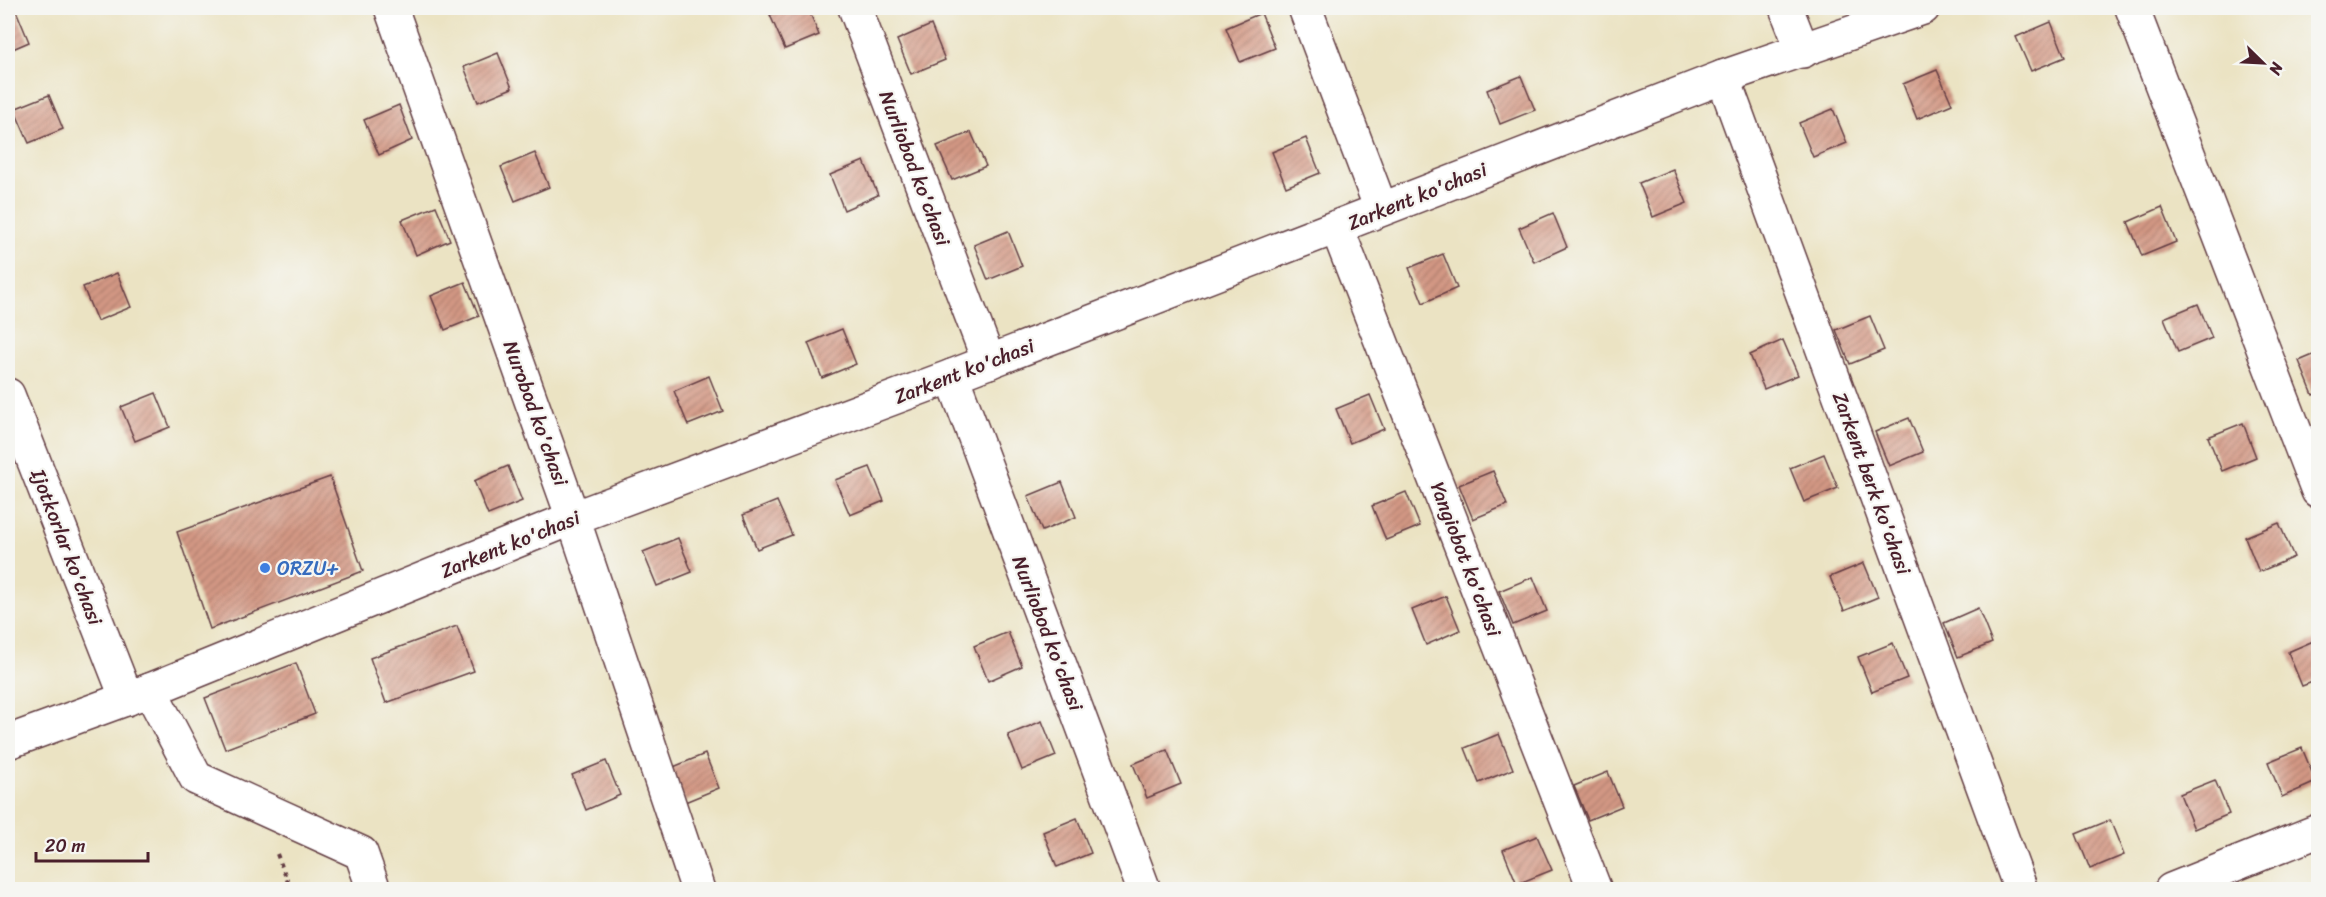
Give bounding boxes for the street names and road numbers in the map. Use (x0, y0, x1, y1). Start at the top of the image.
street label: Nurliobod ko'chasi (869, 85, 961, 252)
street label: Zarkent ko'chasi (1342, 152, 1494, 240)
street label: Zarkent ko'chasi (889, 328, 1041, 414)
street label: Nurobod ko'chasi (493, 335, 578, 491)
street label: Zarkent berk ko'chasi (1822, 387, 1921, 580)
street label: Ijotkorlar ko'chasi (20, 463, 113, 631)
street label: Yangiobot ko'chasi (1420, 477, 1512, 643)
street label: Zarkent ko'chasi (435, 500, 587, 588)
street label: Nurliobod ko'chasi (1002, 550, 1094, 717)

